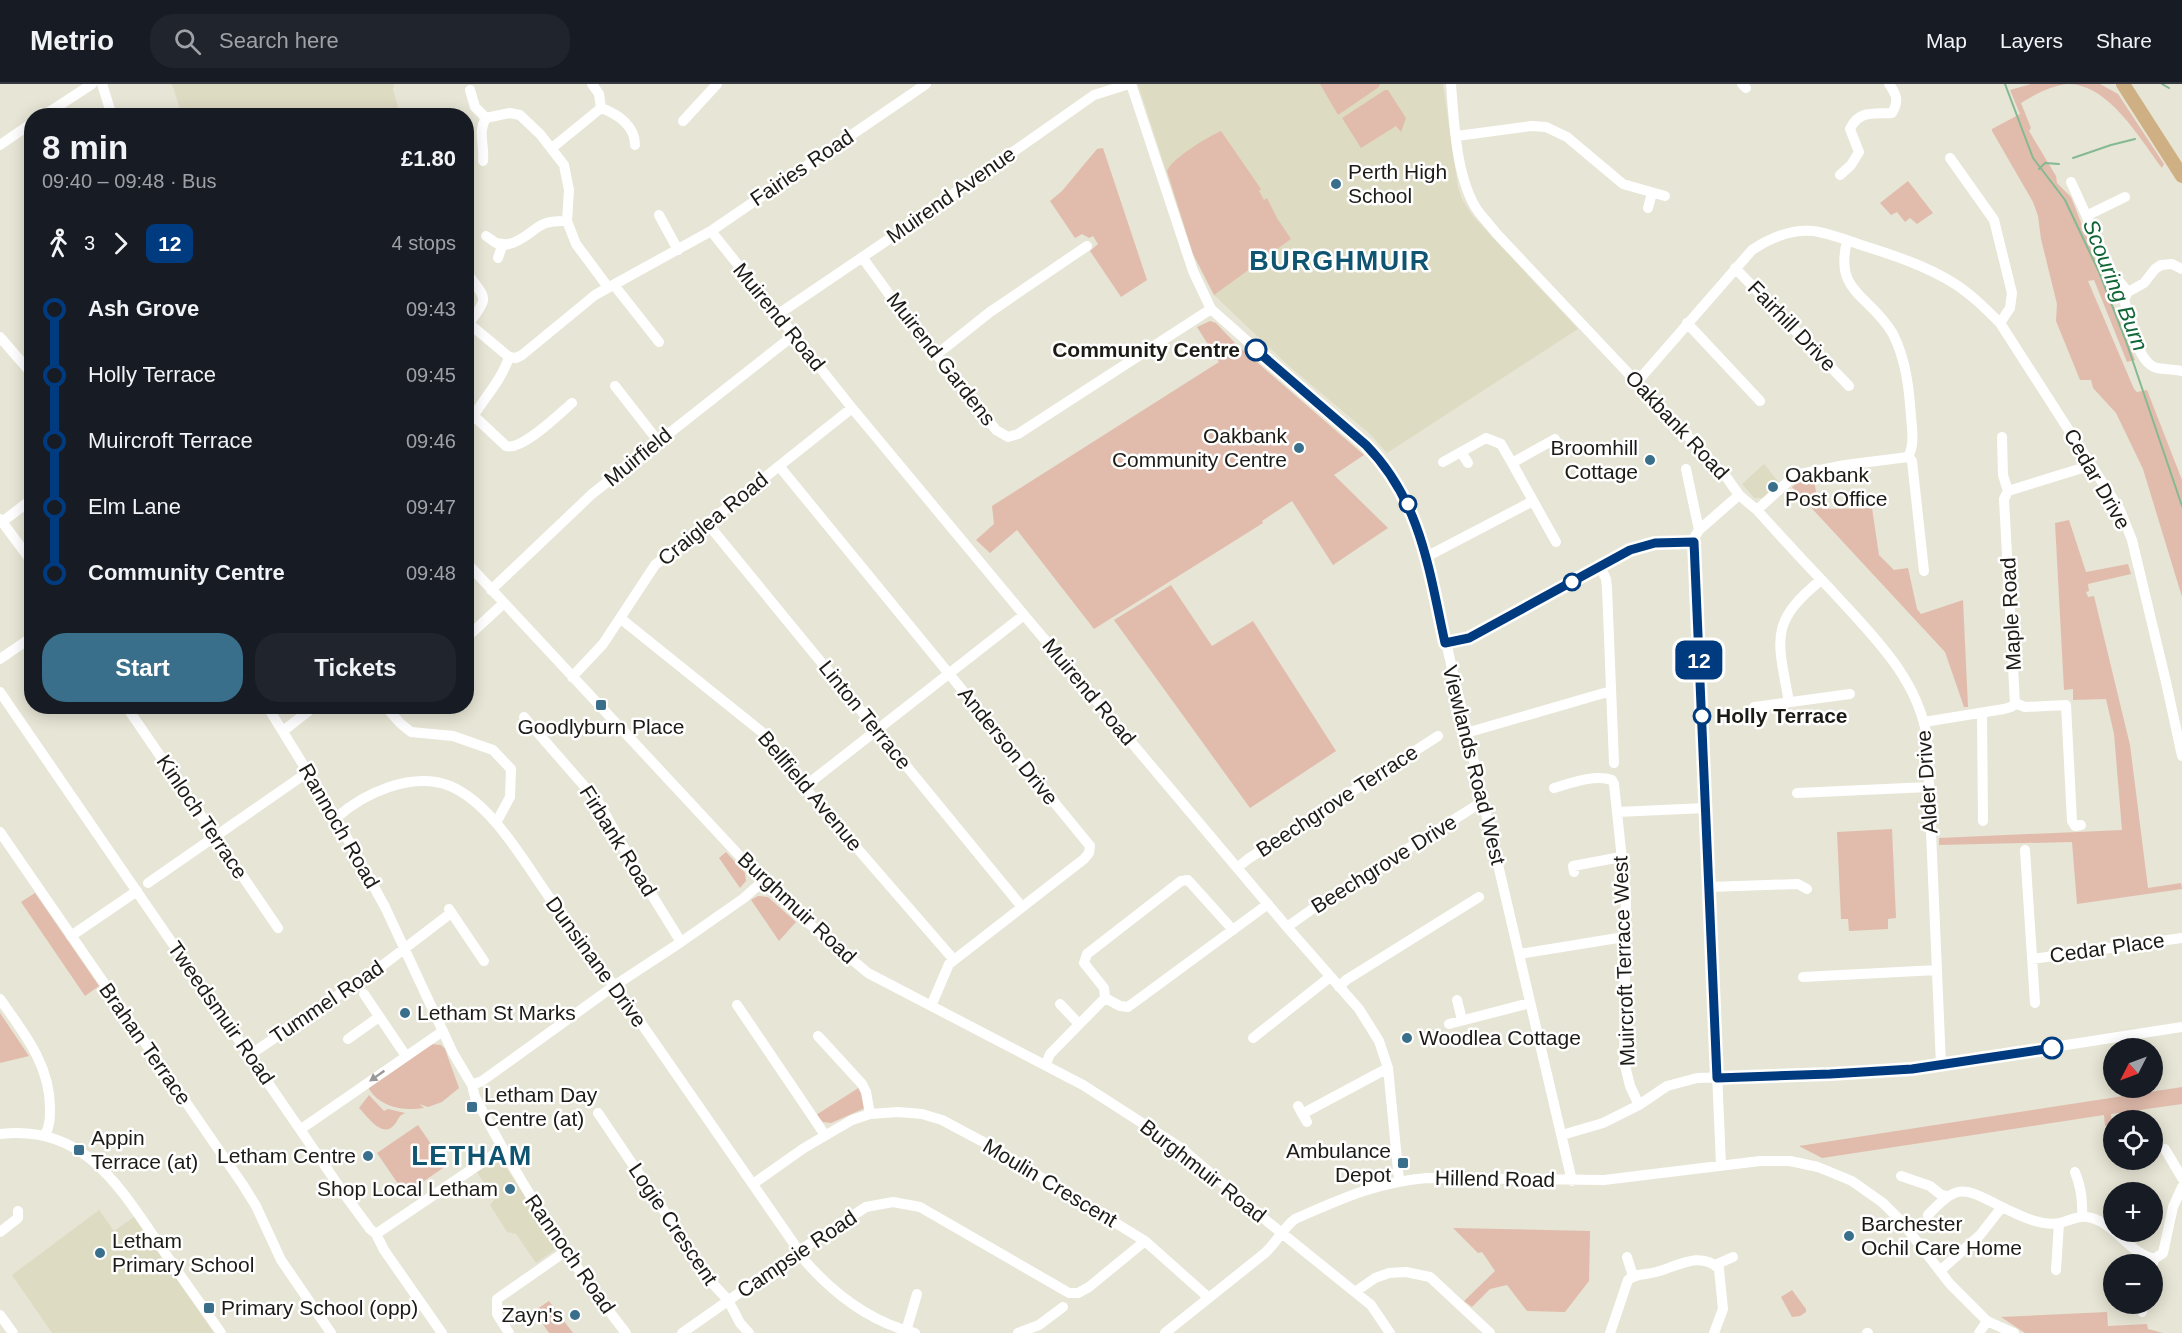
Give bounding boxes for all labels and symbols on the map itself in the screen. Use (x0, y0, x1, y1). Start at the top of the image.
street label: Fairies Road (746, 125, 858, 210)
street label: Muirend Avenue (882, 142, 1019, 247)
place label: Perth High School (1348, 160, 1447, 207)
marker: Perth High School (1329, 177, 1343, 191)
water label: Scouring Burn (2078, 216, 2153, 355)
district label: BURGHMUIR (1249, 246, 1431, 276)
street label: Muirend Road (729, 258, 830, 375)
street label: Fairhill Drive (1744, 276, 1841, 376)
street label: Muirend Gardens (882, 288, 1000, 430)
place label: Community Centre (1052, 338, 1240, 361)
marker: Community Centre (1245, 339, 1267, 361)
street label: Oakbank Road (1621, 366, 1734, 484)
street label: Muirfield (600, 423, 676, 491)
place label: Oakbank Community Centre (1112, 424, 1287, 471)
street label: Cedar Drive (2059, 424, 2135, 533)
place label: Broomhill Cottage (1550, 436, 1638, 483)
marker: Oakbank Community Centre (1292, 441, 1306, 455)
marker: Broomhill Cottage (1643, 453, 1657, 467)
place label: Oakbank Post Office (1785, 463, 1887, 510)
street label: Craiglea Road (653, 467, 772, 570)
marker: Oakbank Post Office (1766, 480, 1780, 494)
unlabelled marker (1399, 495, 1417, 513)
street label: Maple Road (1996, 557, 2025, 671)
unlabelled marker (1563, 573, 1581, 591)
street label: Muirend Road (1038, 634, 1141, 750)
line badge: 12 (1672, 640, 1726, 680)
street label: Linton Terrace (815, 656, 916, 773)
street label: Viewlands Road West (1439, 663, 1510, 867)
street label: Anderson Drive (954, 682, 1063, 809)
marker: Goodlyburn Place (594, 698, 608, 712)
place label: Holly Terrace (1716, 704, 1848, 727)
marker: Holly Terrace (1693, 707, 1711, 725)
place label: Goodlyburn Place (518, 715, 684, 738)
street label: Bellfield Avenue (754, 726, 867, 855)
street label: Alder Drive (1911, 729, 1942, 835)
street label: Beechgrove Terrace (1252, 740, 1422, 861)
street label: Kinloch Terrace (153, 750, 252, 883)
street label: Rannoch Road (294, 759, 384, 892)
street label: Firbank Road (575, 781, 662, 900)
street label: Beechgrove Drive (1307, 810, 1461, 918)
street label: Burghmuir Road (734, 847, 861, 968)
street label: Muircroft Terrace West (1608, 855, 1639, 1067)
street label: Dunsinane Drive (541, 892, 651, 1031)
street label: Cedar Place (2048, 928, 2166, 967)
street label: Tweedsmuir Road (163, 937, 279, 1089)
street label: Tummel Road (266, 955, 387, 1048)
street label: Brahan Terrace (95, 978, 196, 1109)
place label: Letham St Marks (417, 1001, 576, 1024)
marker: Letham St Marks (398, 1006, 412, 1020)
place label: Woodlea Cottage (1419, 1026, 1581, 1049)
marker: Woodlea Cottage (1400, 1031, 1414, 1045)
unlabelled marker (2041, 1037, 2063, 1059)
north arrow (2103, 1038, 2163, 1098)
one-way arrow (370, 1070, 386, 1082)
place label: Letham Day Centre (at) (484, 1083, 598, 1130)
marker: Letham Day Centre (at) (465, 1100, 479, 1114)
street label: Burghmuir Road (1136, 1114, 1271, 1227)
place label: Appin Terrace (at) (91, 1126, 198, 1173)
street label: Moulin Crescent (979, 1134, 1121, 1232)
place label: Ambulance Depot (1286, 1139, 1391, 1186)
district label: LETHAM (411, 1141, 533, 1171)
marker: Appin Terrace (at) (72, 1143, 86, 1157)
place label: Letham Centre (217, 1144, 356, 1167)
marker: Letham Centre (361, 1149, 375, 1163)
marker: Ambulance Depot (1396, 1156, 1410, 1170)
street label: Logie Crescent (624, 1159, 723, 1289)
street label: Hillend Road (1435, 1166, 1555, 1191)
place label: Shop Local Letham (317, 1177, 498, 1200)
marker: Shop Local Letham (503, 1182, 517, 1196)
street label: Rannoch Road (521, 1190, 620, 1318)
street label: Campsie Road (733, 1205, 861, 1302)
place label: Barchester Ochil Care Home (1861, 1212, 2022, 1259)
place label: Letham Primary School (112, 1229, 254, 1276)
marker: Barchester Ochil Care Home (1842, 1229, 1856, 1243)
marker: Letham Primary School (93, 1246, 107, 1260)
place label: Primary School (opp) (221, 1296, 418, 1319)
marker: Primary School (opp) (202, 1301, 216, 1315)
place label: Zayn's (502, 1303, 563, 1326)
marker: Zayn's (568, 1308, 582, 1322)

